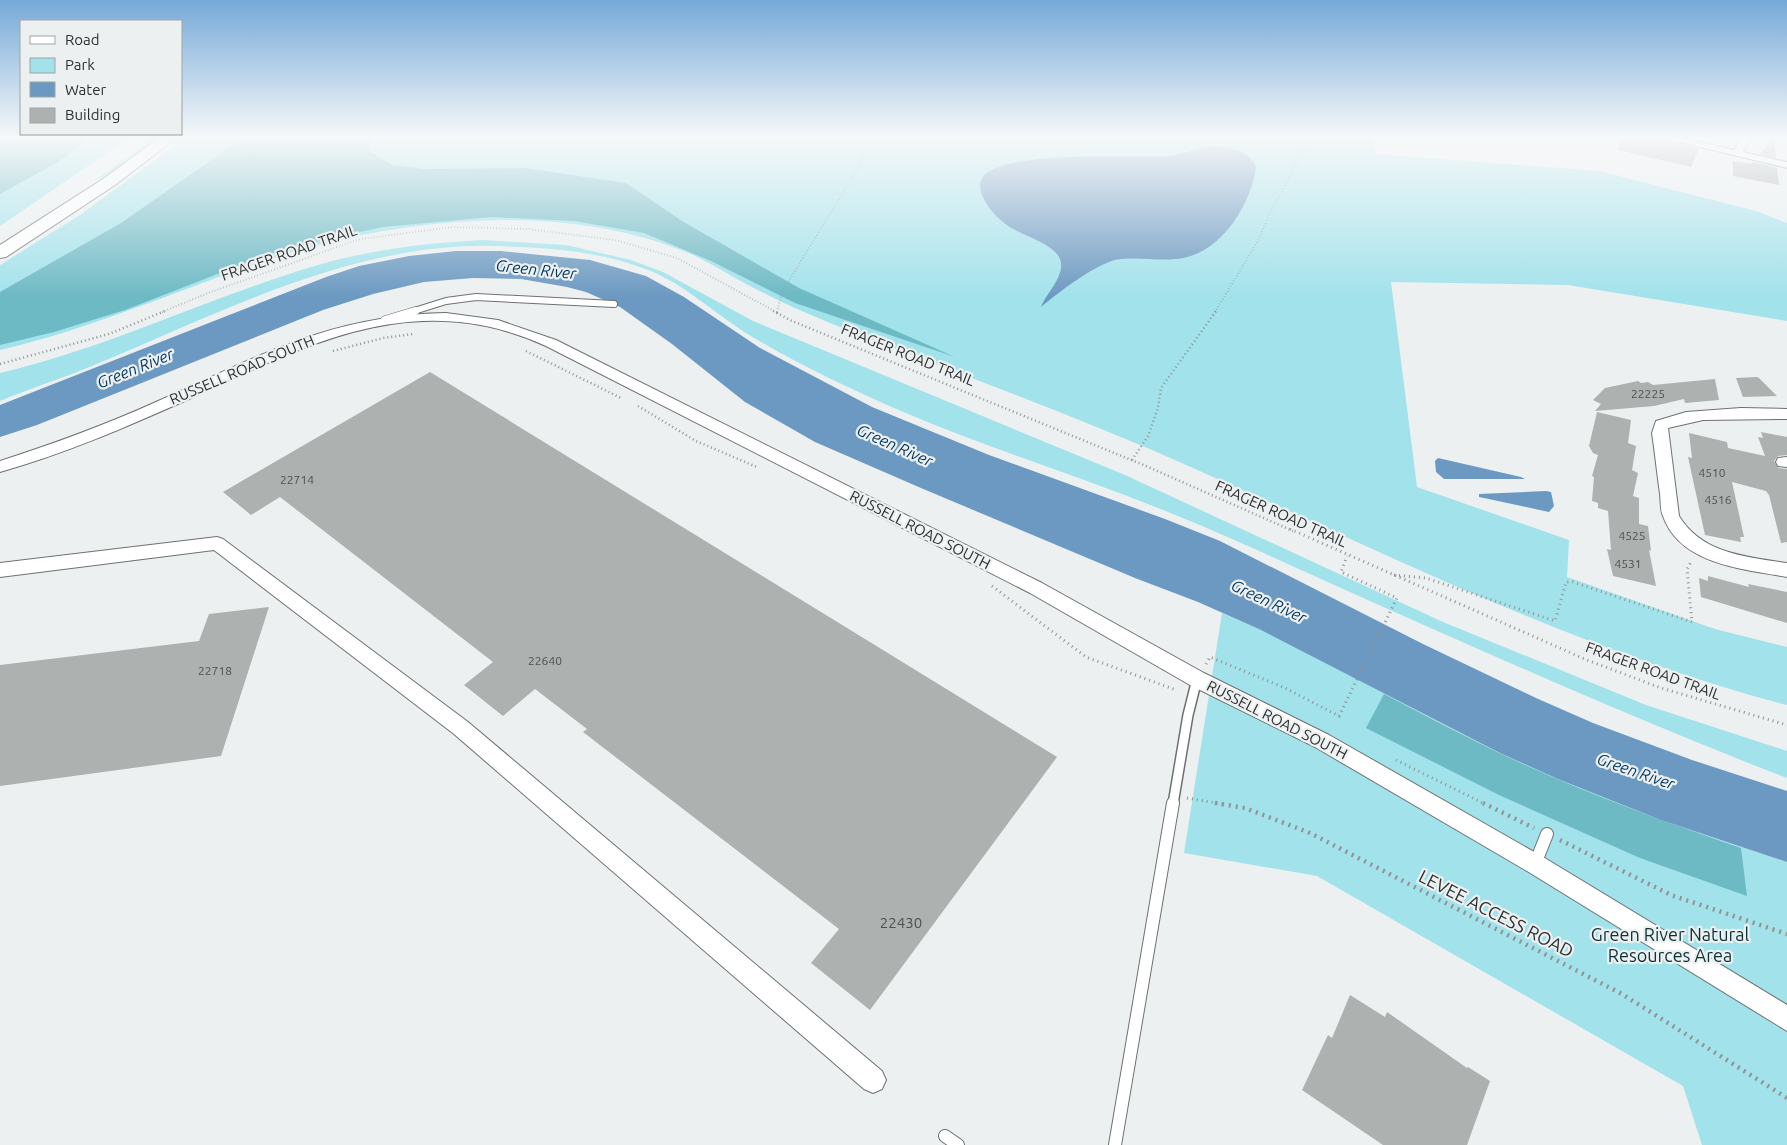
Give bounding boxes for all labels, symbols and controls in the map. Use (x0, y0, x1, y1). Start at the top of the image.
legend (20, 20, 182, 135)
text: Road (65, 31, 100, 48)
text: Park (65, 56, 95, 73)
text: Water (65, 81, 106, 98)
text: Building (65, 106, 120, 123)
street label: FRAGER ROAD TRAIL (219, 221, 359, 284)
water label: Green River (495, 256, 578, 282)
street label: FRAGER ROAD TRAIL (839, 320, 978, 389)
street label: RUSSELL ROAD SOUTH (167, 331, 317, 408)
water label: Green River (94, 344, 177, 391)
house number: 22225 (1631, 387, 1665, 400)
water label: Green River (854, 420, 936, 470)
house number: 4510 (1698, 466, 1726, 479)
house number: 22714 (280, 473, 314, 486)
street label: FRAGER ROAD TRAIL (1213, 477, 1350, 550)
street label: RUSSELL ROAD SOUTH (847, 487, 993, 572)
house number: 4516 (1704, 493, 1732, 506)
house number: 4525 (1618, 529, 1646, 542)
house number: 4531 (1614, 557, 1642, 570)
water label: Green River (1229, 576, 1310, 627)
street label: FRAGER ROAD TRAIL (1583, 638, 1723, 703)
house number: 22640 (528, 654, 562, 667)
house number: 22718 (198, 664, 232, 677)
street label: RUSSELL ROAD SOUTH (1204, 677, 1350, 762)
water label: Green River (1595, 749, 1678, 793)
street label: LEVEE ACCESS ROAD (1416, 865, 1577, 961)
house number: 22430 (880, 914, 922, 931)
park label: Green River Natural Resources Area (1591, 924, 1750, 965)

